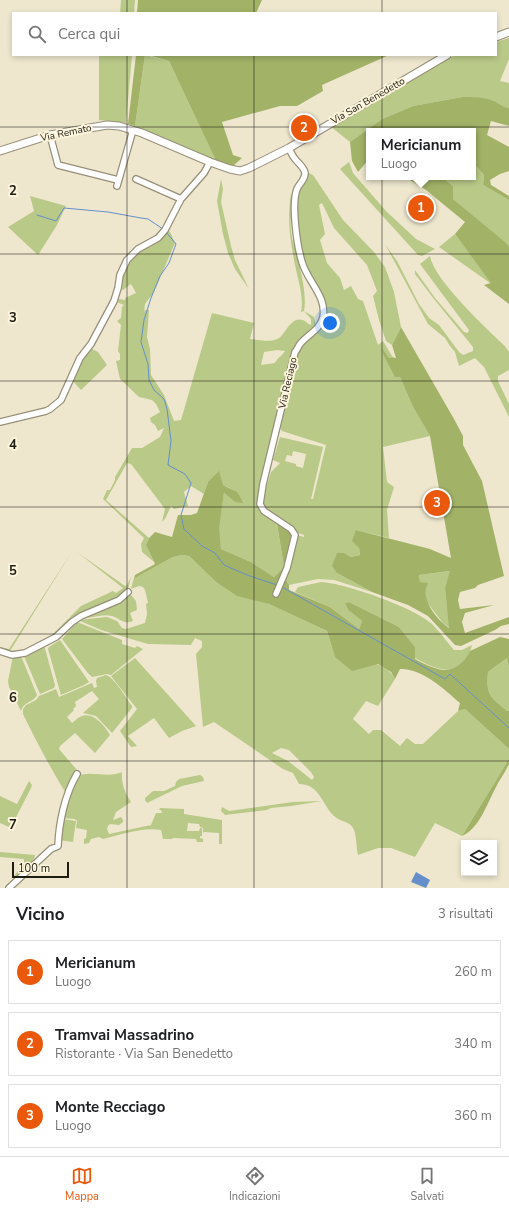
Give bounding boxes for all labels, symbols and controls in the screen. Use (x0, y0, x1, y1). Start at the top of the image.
search box (12, 12, 497, 56)
icon: search (26, 23, 48, 45)
text: Cerca qui (58, 24, 120, 44)
street label: Via San Benedetto (328, 74, 408, 128)
pin: 2 (291, 113, 317, 143)
street label: Via Remato (38, 121, 93, 145)
popup (366, 128, 476, 180)
text: Mericianum (381, 135, 461, 155)
text: Luogo (381, 155, 417, 173)
text: 2 (9, 182, 17, 200)
pin: 1 (408, 193, 434, 223)
text: 3 (9, 309, 17, 327)
your location (320, 313, 340, 333)
street label: Via Reciago (275, 355, 301, 411)
text: 4 (9, 436, 17, 454)
pin: 3 (424, 488, 450, 518)
text: 5 (9, 562, 17, 580)
text: 6 (9, 689, 17, 707)
text: 7 (9, 816, 17, 834)
map controls (461, 840, 497, 876)
button: layers (461, 840, 497, 876)
scale bar (12, 860, 69, 879)
text: 100 m (18, 861, 50, 876)
text: Vicino (16, 903, 65, 926)
text: 3 risultati (438, 905, 493, 923)
text: Mericianum (55, 953, 136, 973)
text: 1 (26, 963, 34, 981)
text: 260 m (454, 963, 492, 981)
text: Luogo (55, 973, 91, 991)
text: Tramvai Massadrino (55, 1025, 194, 1045)
text: 2 (26, 1035, 34, 1053)
text: 340 m (454, 1035, 492, 1053)
text: Ristorante · Via San Benedetto (55, 1045, 233, 1063)
text: Monte Recciago (55, 1097, 165, 1117)
text: 3 (26, 1107, 34, 1125)
text: 360 m (454, 1107, 492, 1125)
text: Luogo (55, 1117, 91, 1135)
tab: Mappa (65, 1165, 99, 1204)
tab: Indicazioni (229, 1165, 280, 1204)
tab: Salvati (410, 1165, 444, 1204)

